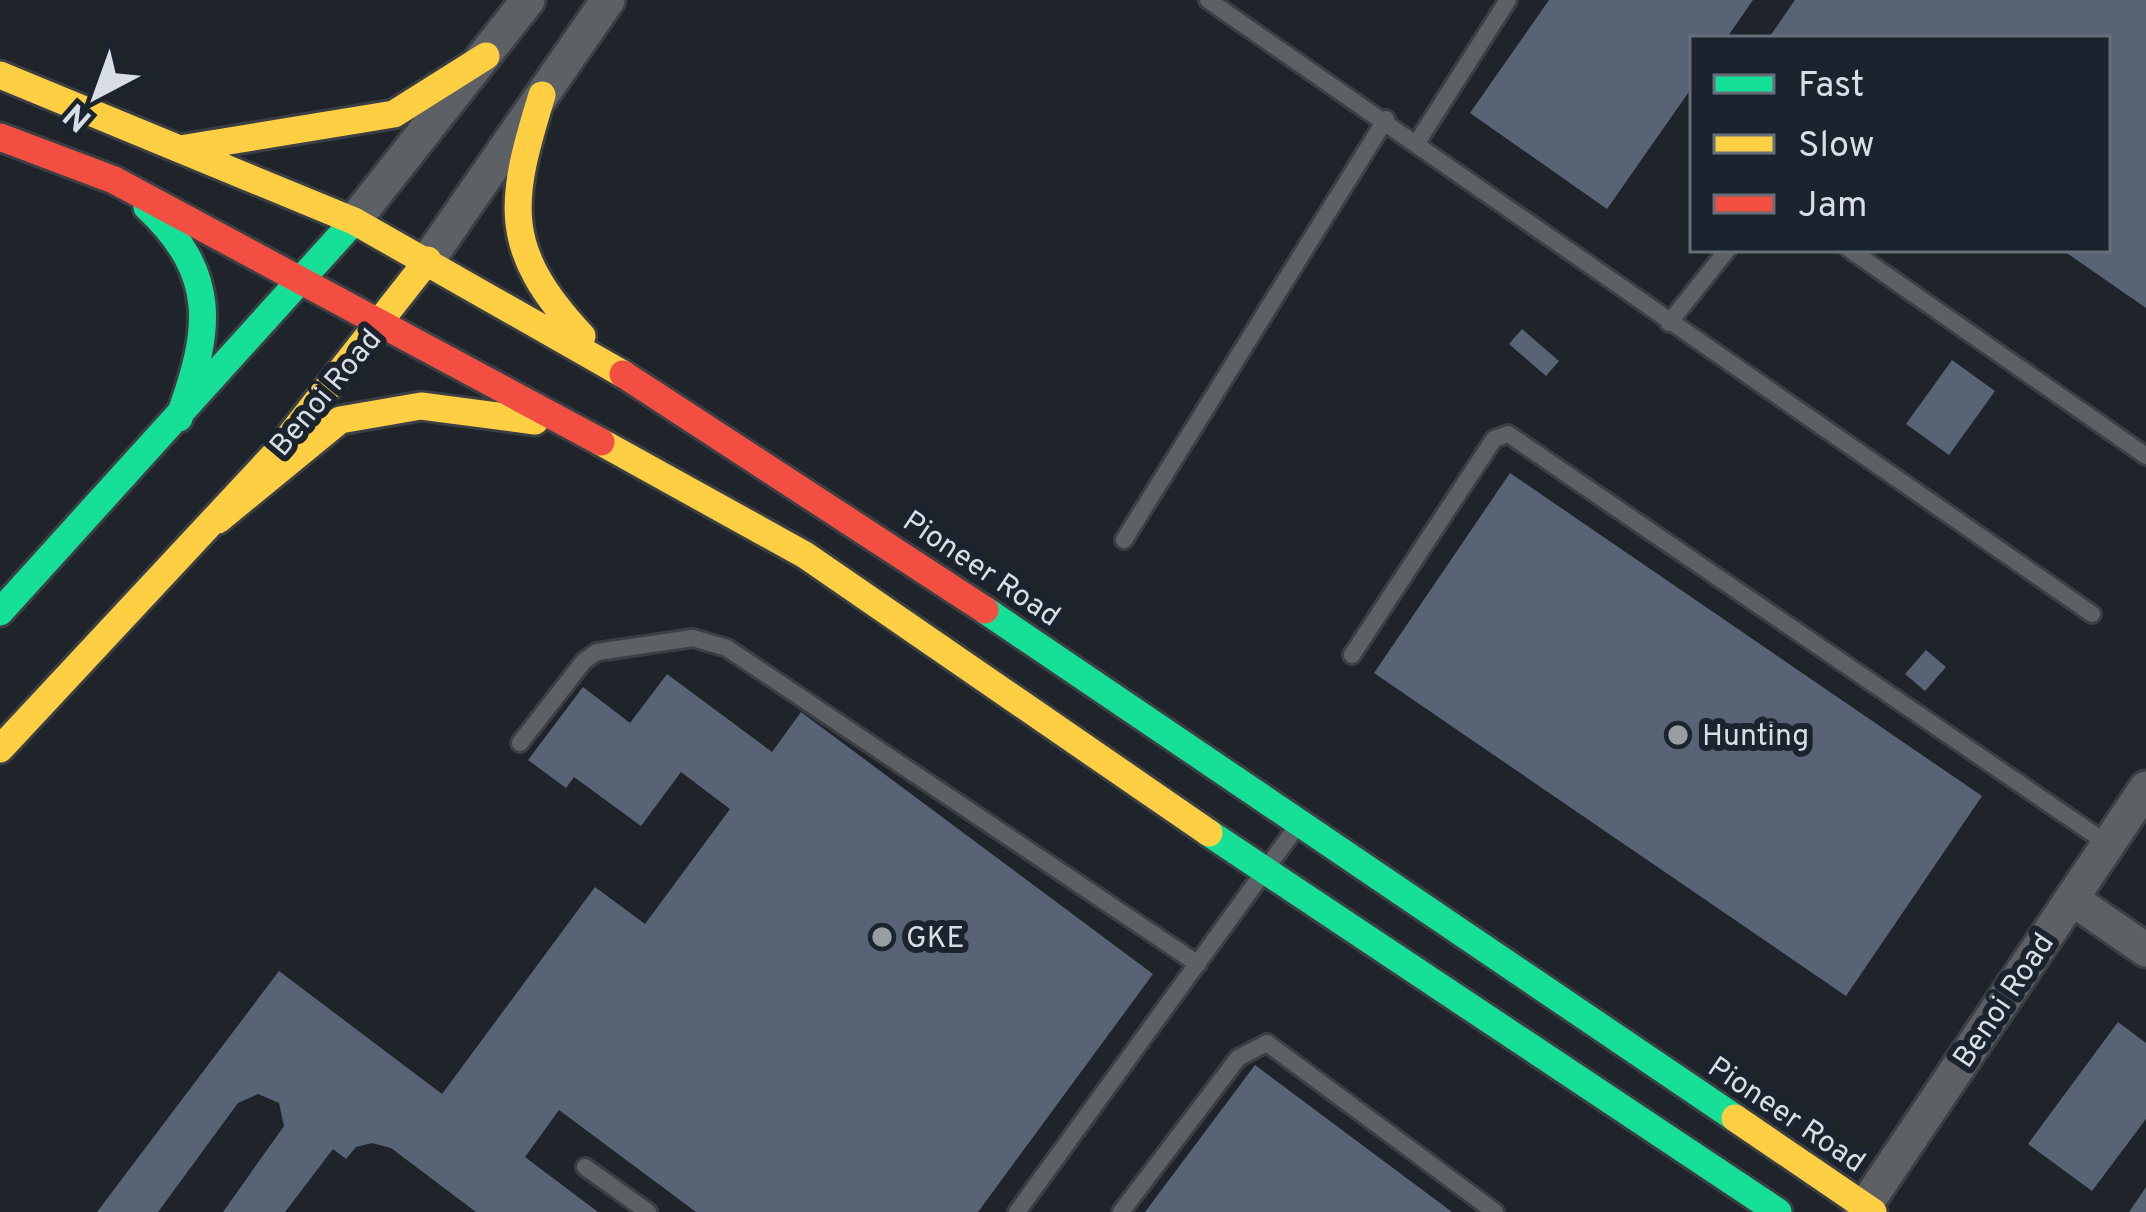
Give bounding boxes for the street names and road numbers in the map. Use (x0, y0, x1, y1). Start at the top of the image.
street label: Benoi Road (263, 323, 391, 465)
street label: Pioneer Road (895, 504, 1066, 636)
street label: Benoi Road (1947, 927, 2064, 1076)
street label: Pioneer Road (1700, 1050, 1871, 1182)

